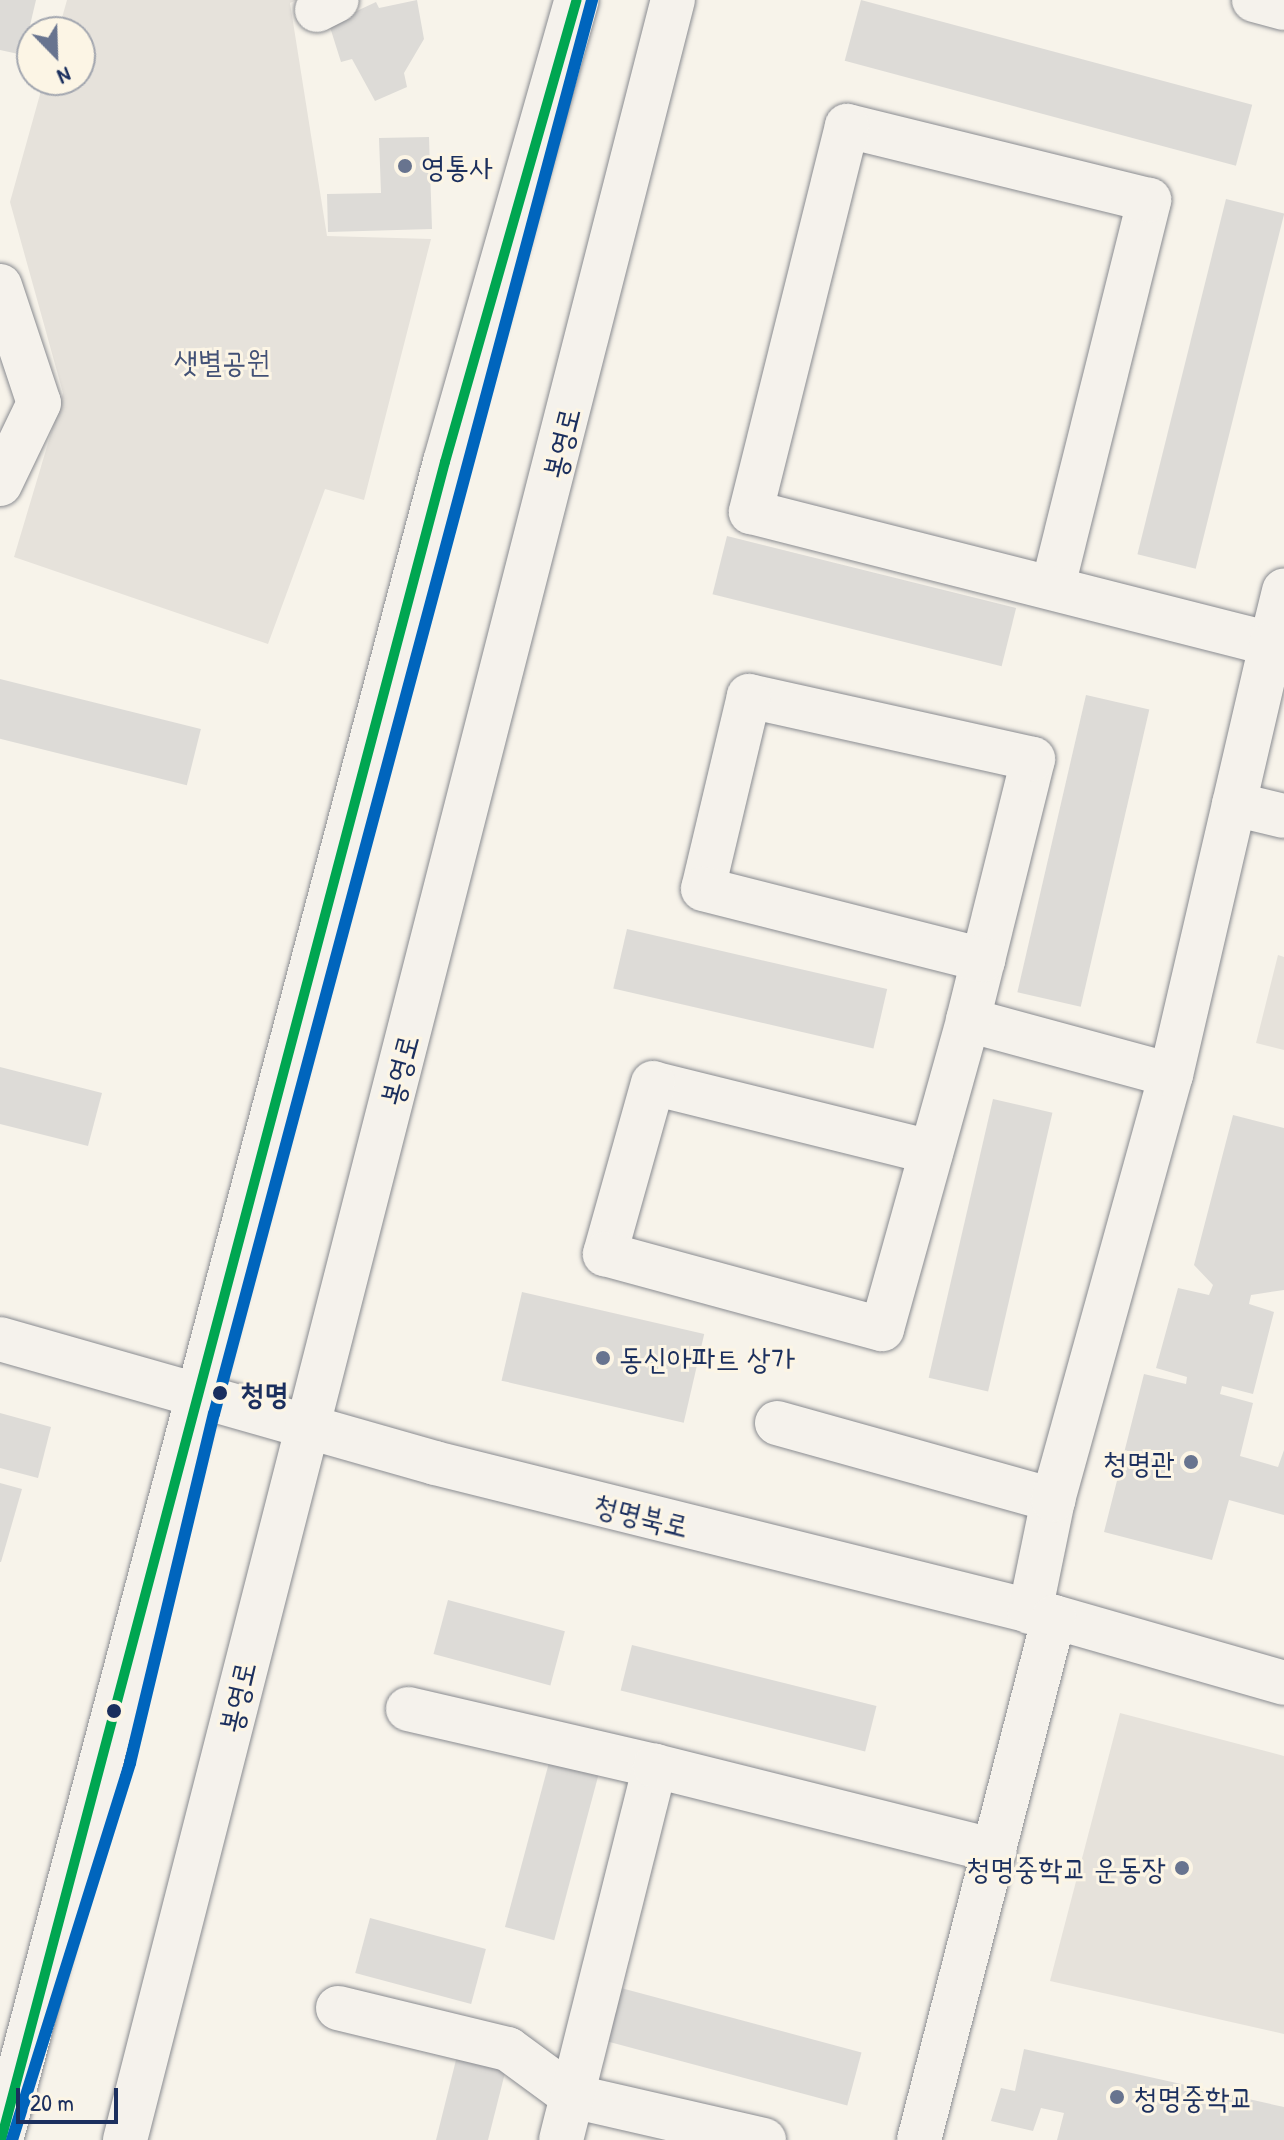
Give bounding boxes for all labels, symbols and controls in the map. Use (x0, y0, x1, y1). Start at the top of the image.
north arrow (16, 16, 96, 96)
text: N (53, 60, 76, 92)
place label: 영통사 (421, 148, 493, 184)
marker: 영통사 (396, 157, 414, 175)
park label: 샛별공원 (174, 343, 270, 379)
street label: 봉영로 (535, 404, 587, 482)
street label: 봉영로 (372, 1030, 426, 1110)
place label: 동신아파트 상가 (619, 1340, 795, 1376)
marker: 동신아파트 상가 (594, 1349, 612, 1367)
place label: 청명 (240, 1375, 288, 1411)
marker: 청명 (207, 1380, 233, 1406)
place label: 청명관 (1103, 1444, 1175, 1480)
marker: 청명관 (1182, 1453, 1200, 1471)
street label: 청명북로 (590, 1486, 692, 1544)
street label: 봉영로 (211, 1658, 263, 1736)
unlabelled marker (106, 1703, 122, 1719)
place label: 청명중학교 운동장 (966, 1850, 1166, 1886)
marker: 청명중학교 운동장 (1173, 1859, 1191, 1877)
scale bar (20, 2072, 122, 2122)
place label: 청명중학교 (1133, 2079, 1254, 2115)
text: 20 m (30, 2086, 74, 2118)
marker: 청명중학교 (1108, 2088, 1126, 2106)

